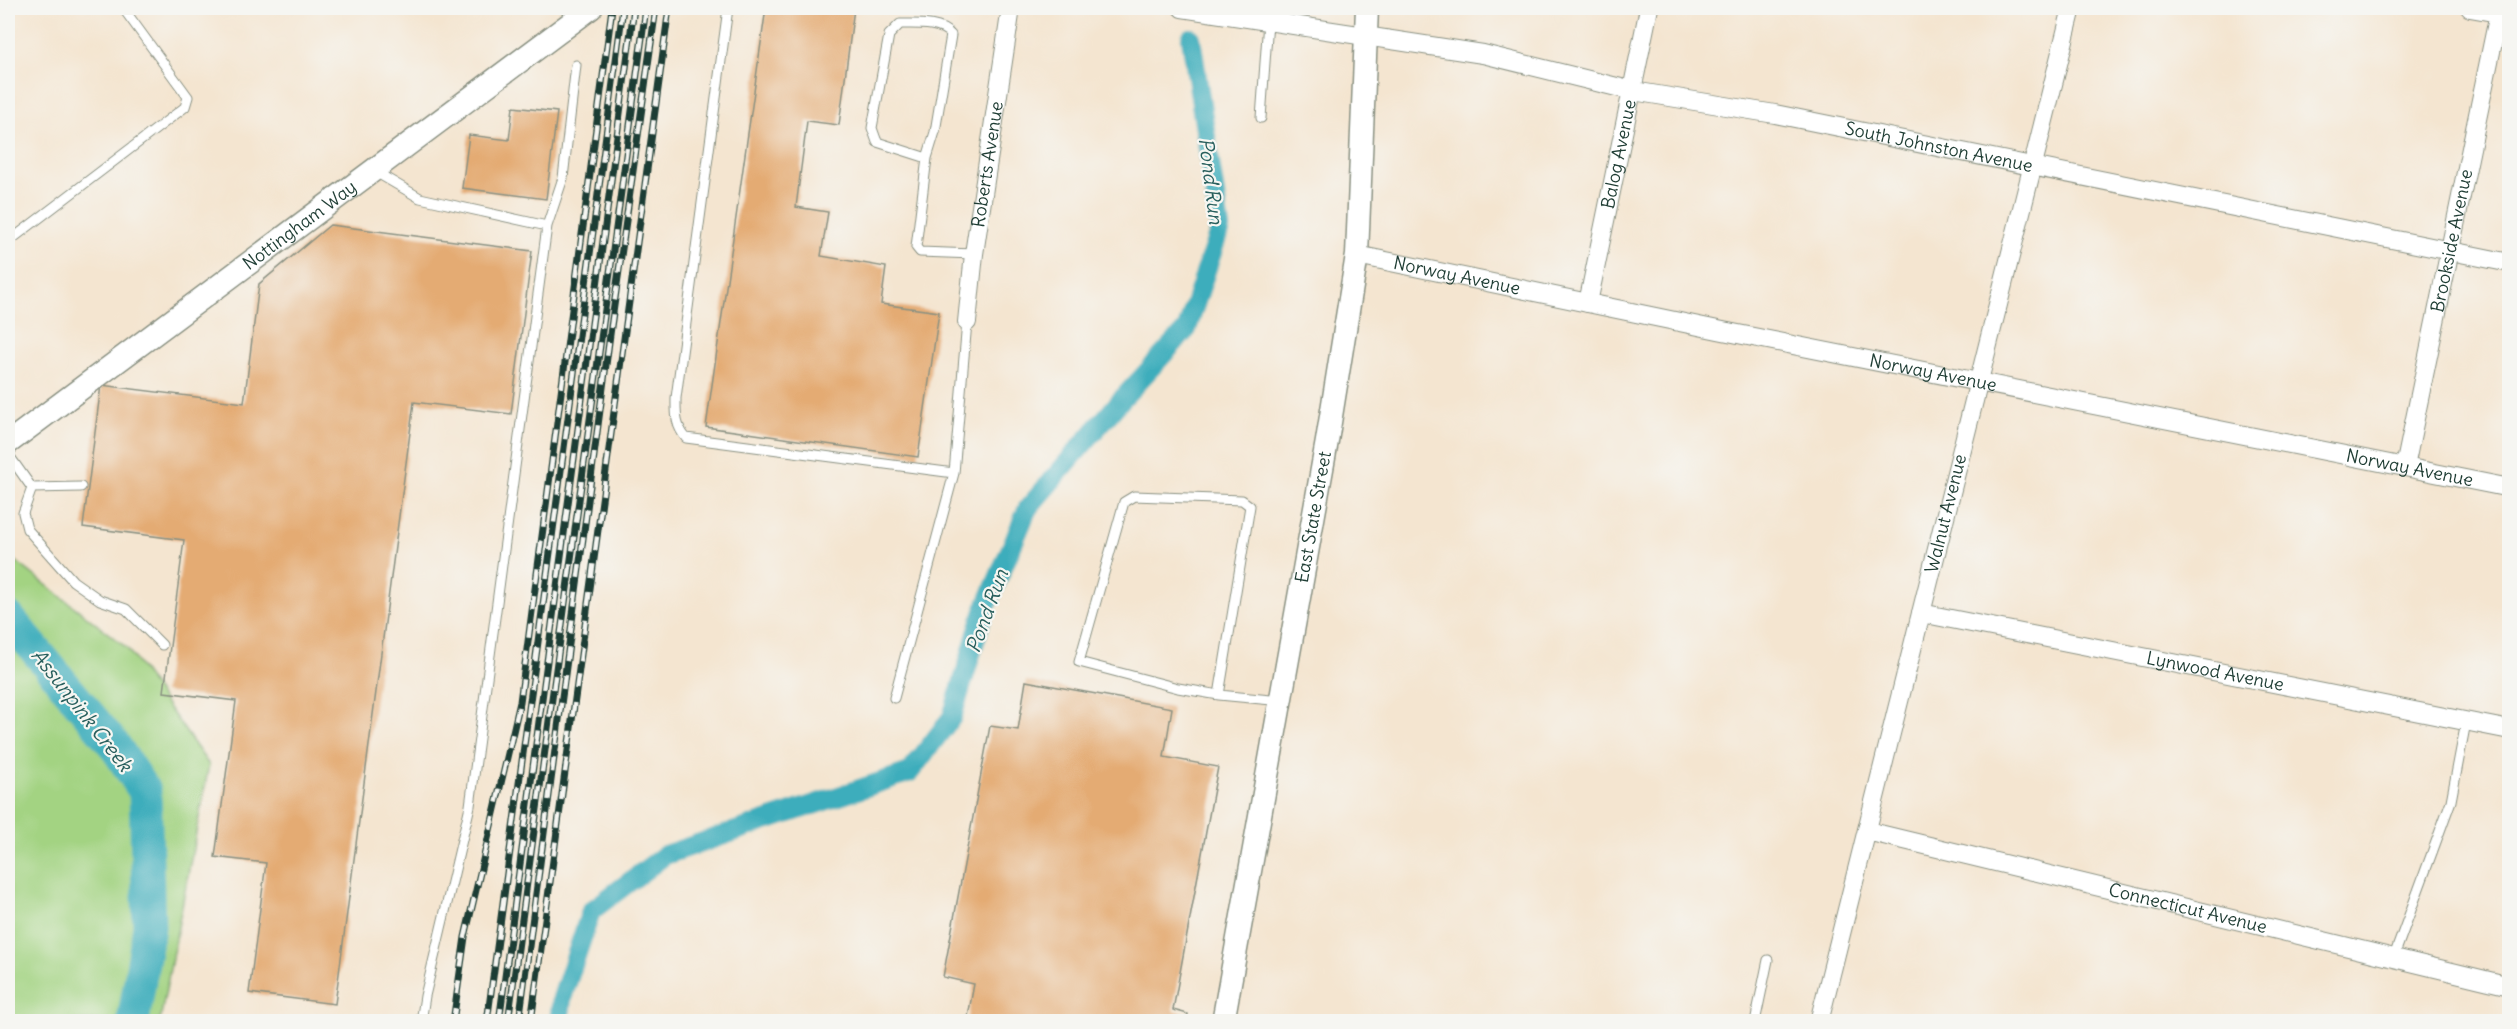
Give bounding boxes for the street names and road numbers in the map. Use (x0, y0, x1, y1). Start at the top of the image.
street label: Balog Avenue (1596, 97, 1641, 211)
street label: Roberts Avenue (966, 100, 1008, 229)
street label: South Johnston Avenue (1843, 116, 2035, 177)
street label: Brookside Avenue (2425, 167, 2477, 314)
street label: Nottingham Way (238, 175, 361, 275)
street label: Norway Avenue (1391, 251, 1522, 300)
street label: Norway Avenue (1868, 349, 1999, 396)
street label: Norway Avenue (2344, 444, 2475, 491)
street label: East State Street (1290, 449, 1336, 585)
street label: Walnut Avenue (1919, 452, 1971, 575)
street label: Lynwood Avenue (2145, 646, 2286, 696)
street label: Connecticut Avenue (2106, 878, 2269, 938)

